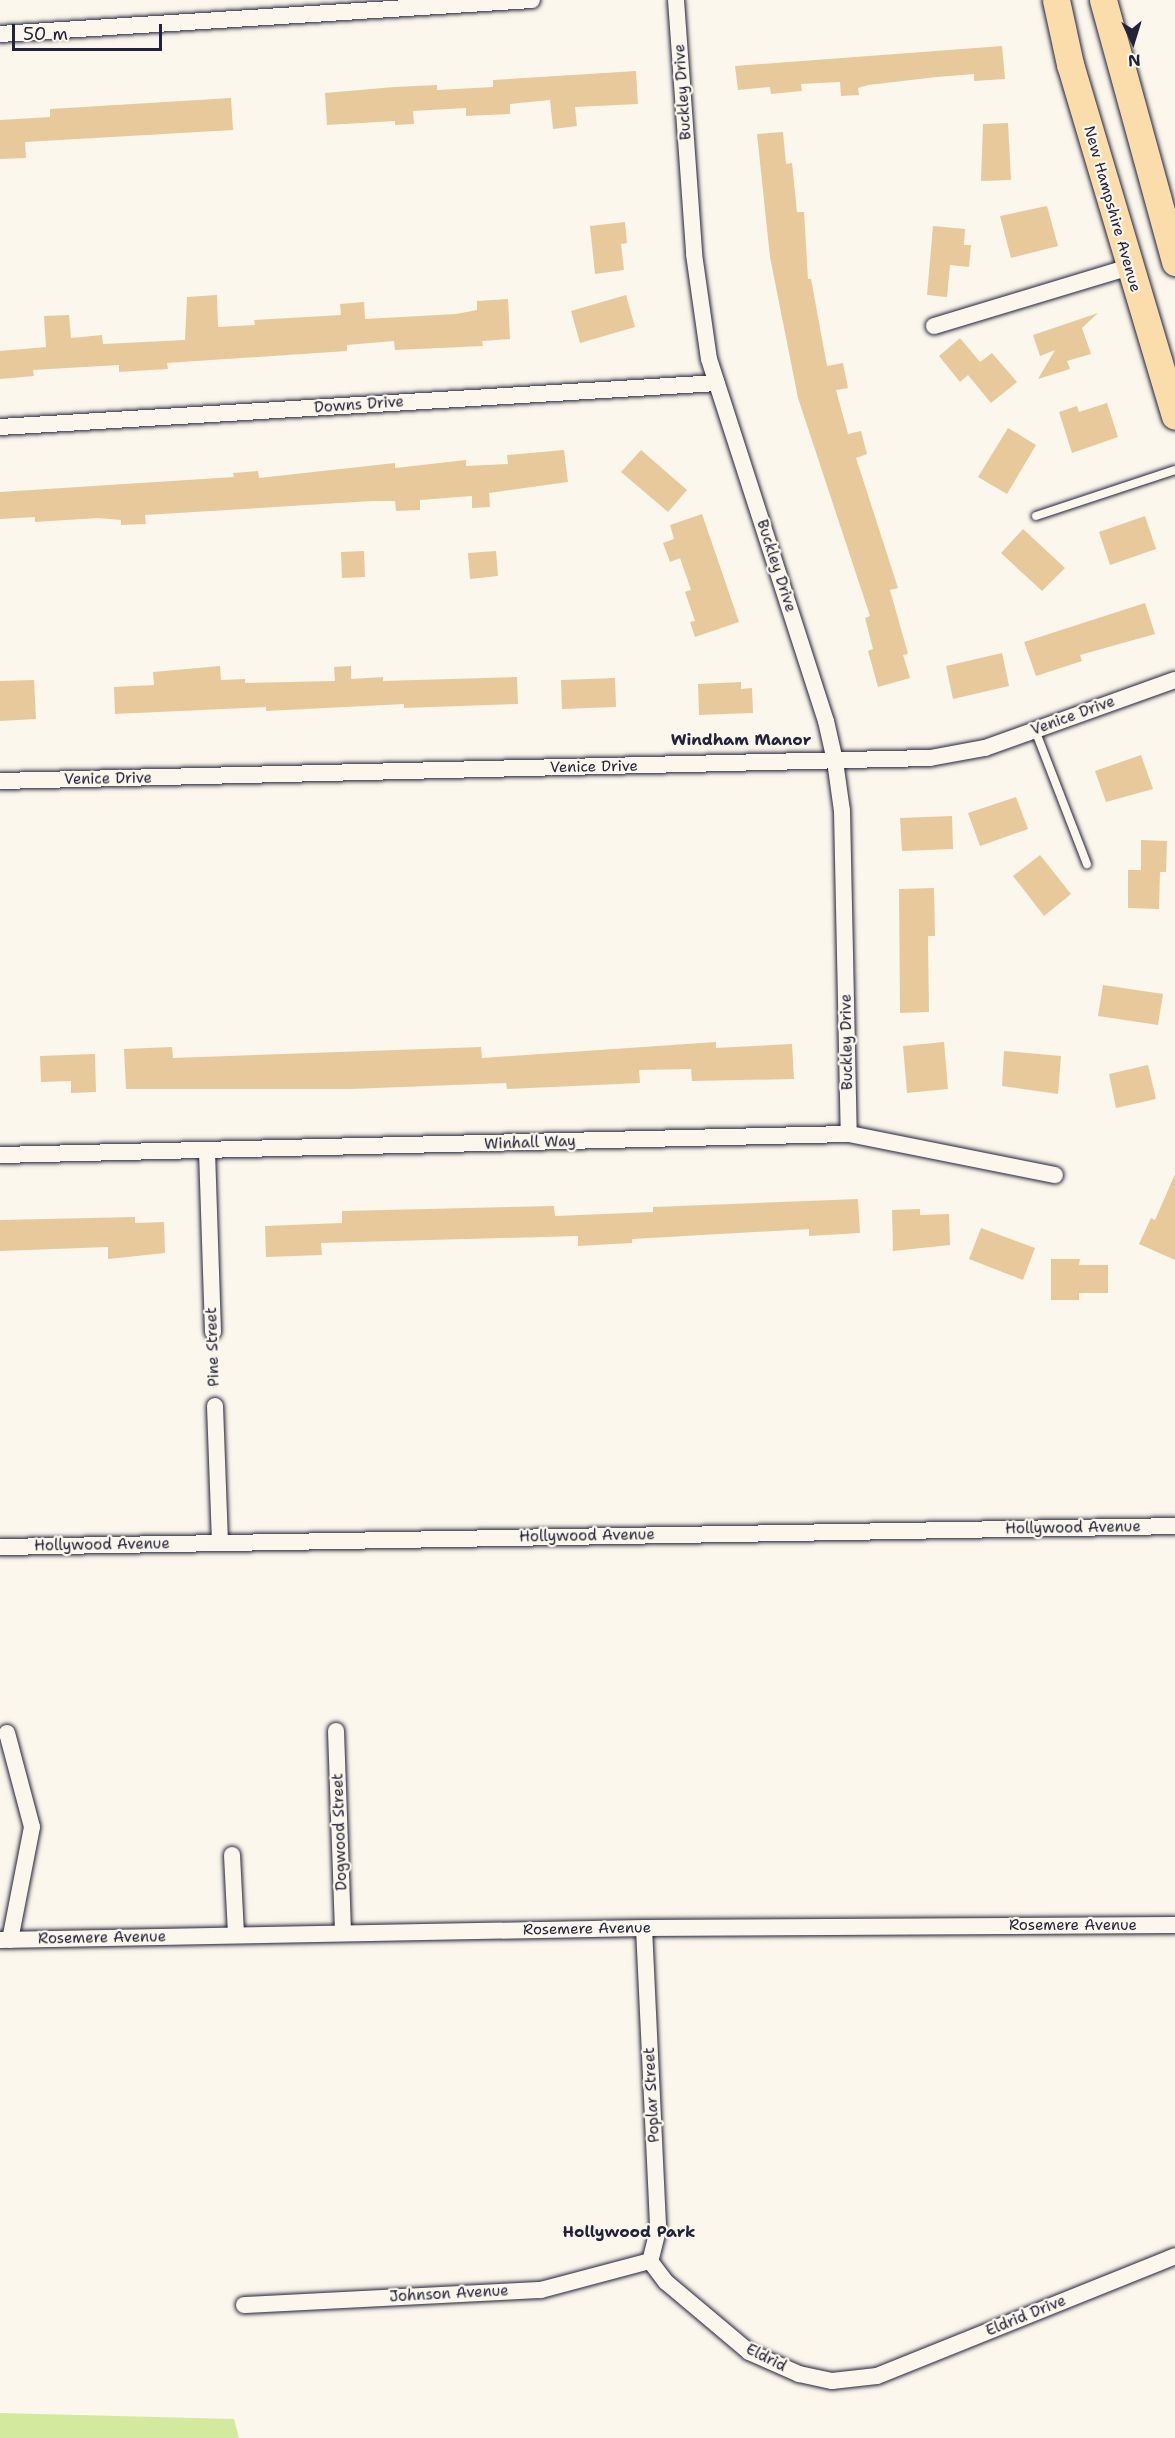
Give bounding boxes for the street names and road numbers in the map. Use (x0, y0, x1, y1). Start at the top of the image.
street label: Buckley Drive (671, 43, 695, 141)
street label: New Hampshire Avenue (1080, 124, 1144, 294)
street label: Downs Drive (313, 393, 405, 417)
street label: Buckley Drive (753, 517, 799, 615)
street label: Venice Drive (1029, 692, 1117, 740)
street label: Venice Drive (550, 757, 638, 777)
street label: Venice Drive (64, 769, 152, 789)
street label: Buckley Drive (837, 994, 857, 1090)
street label: Winhall Way (484, 1132, 576, 1154)
street label: Pine Street (203, 1307, 223, 1387)
street label: Hollywood Avenue (1005, 1518, 1141, 1538)
street label: Hollywood Avenue (519, 1526, 655, 1546)
street label: Hollywood Avenue (34, 1535, 170, 1555)
street label: Dogwood Street (329, 1773, 351, 1891)
street label: Rosemere Avenue (1009, 1917, 1137, 1935)
street label: Rosemere Avenue (523, 1919, 651, 1939)
street label: Rosemere Avenue (38, 1928, 166, 1948)
street label: Poplar Street (641, 2047, 663, 2143)
street label: Johnson Avenue (389, 2282, 509, 2306)
street label: Eldrid Drive (983, 2292, 1069, 2340)
street label: Eldrid (743, 2340, 789, 2376)

